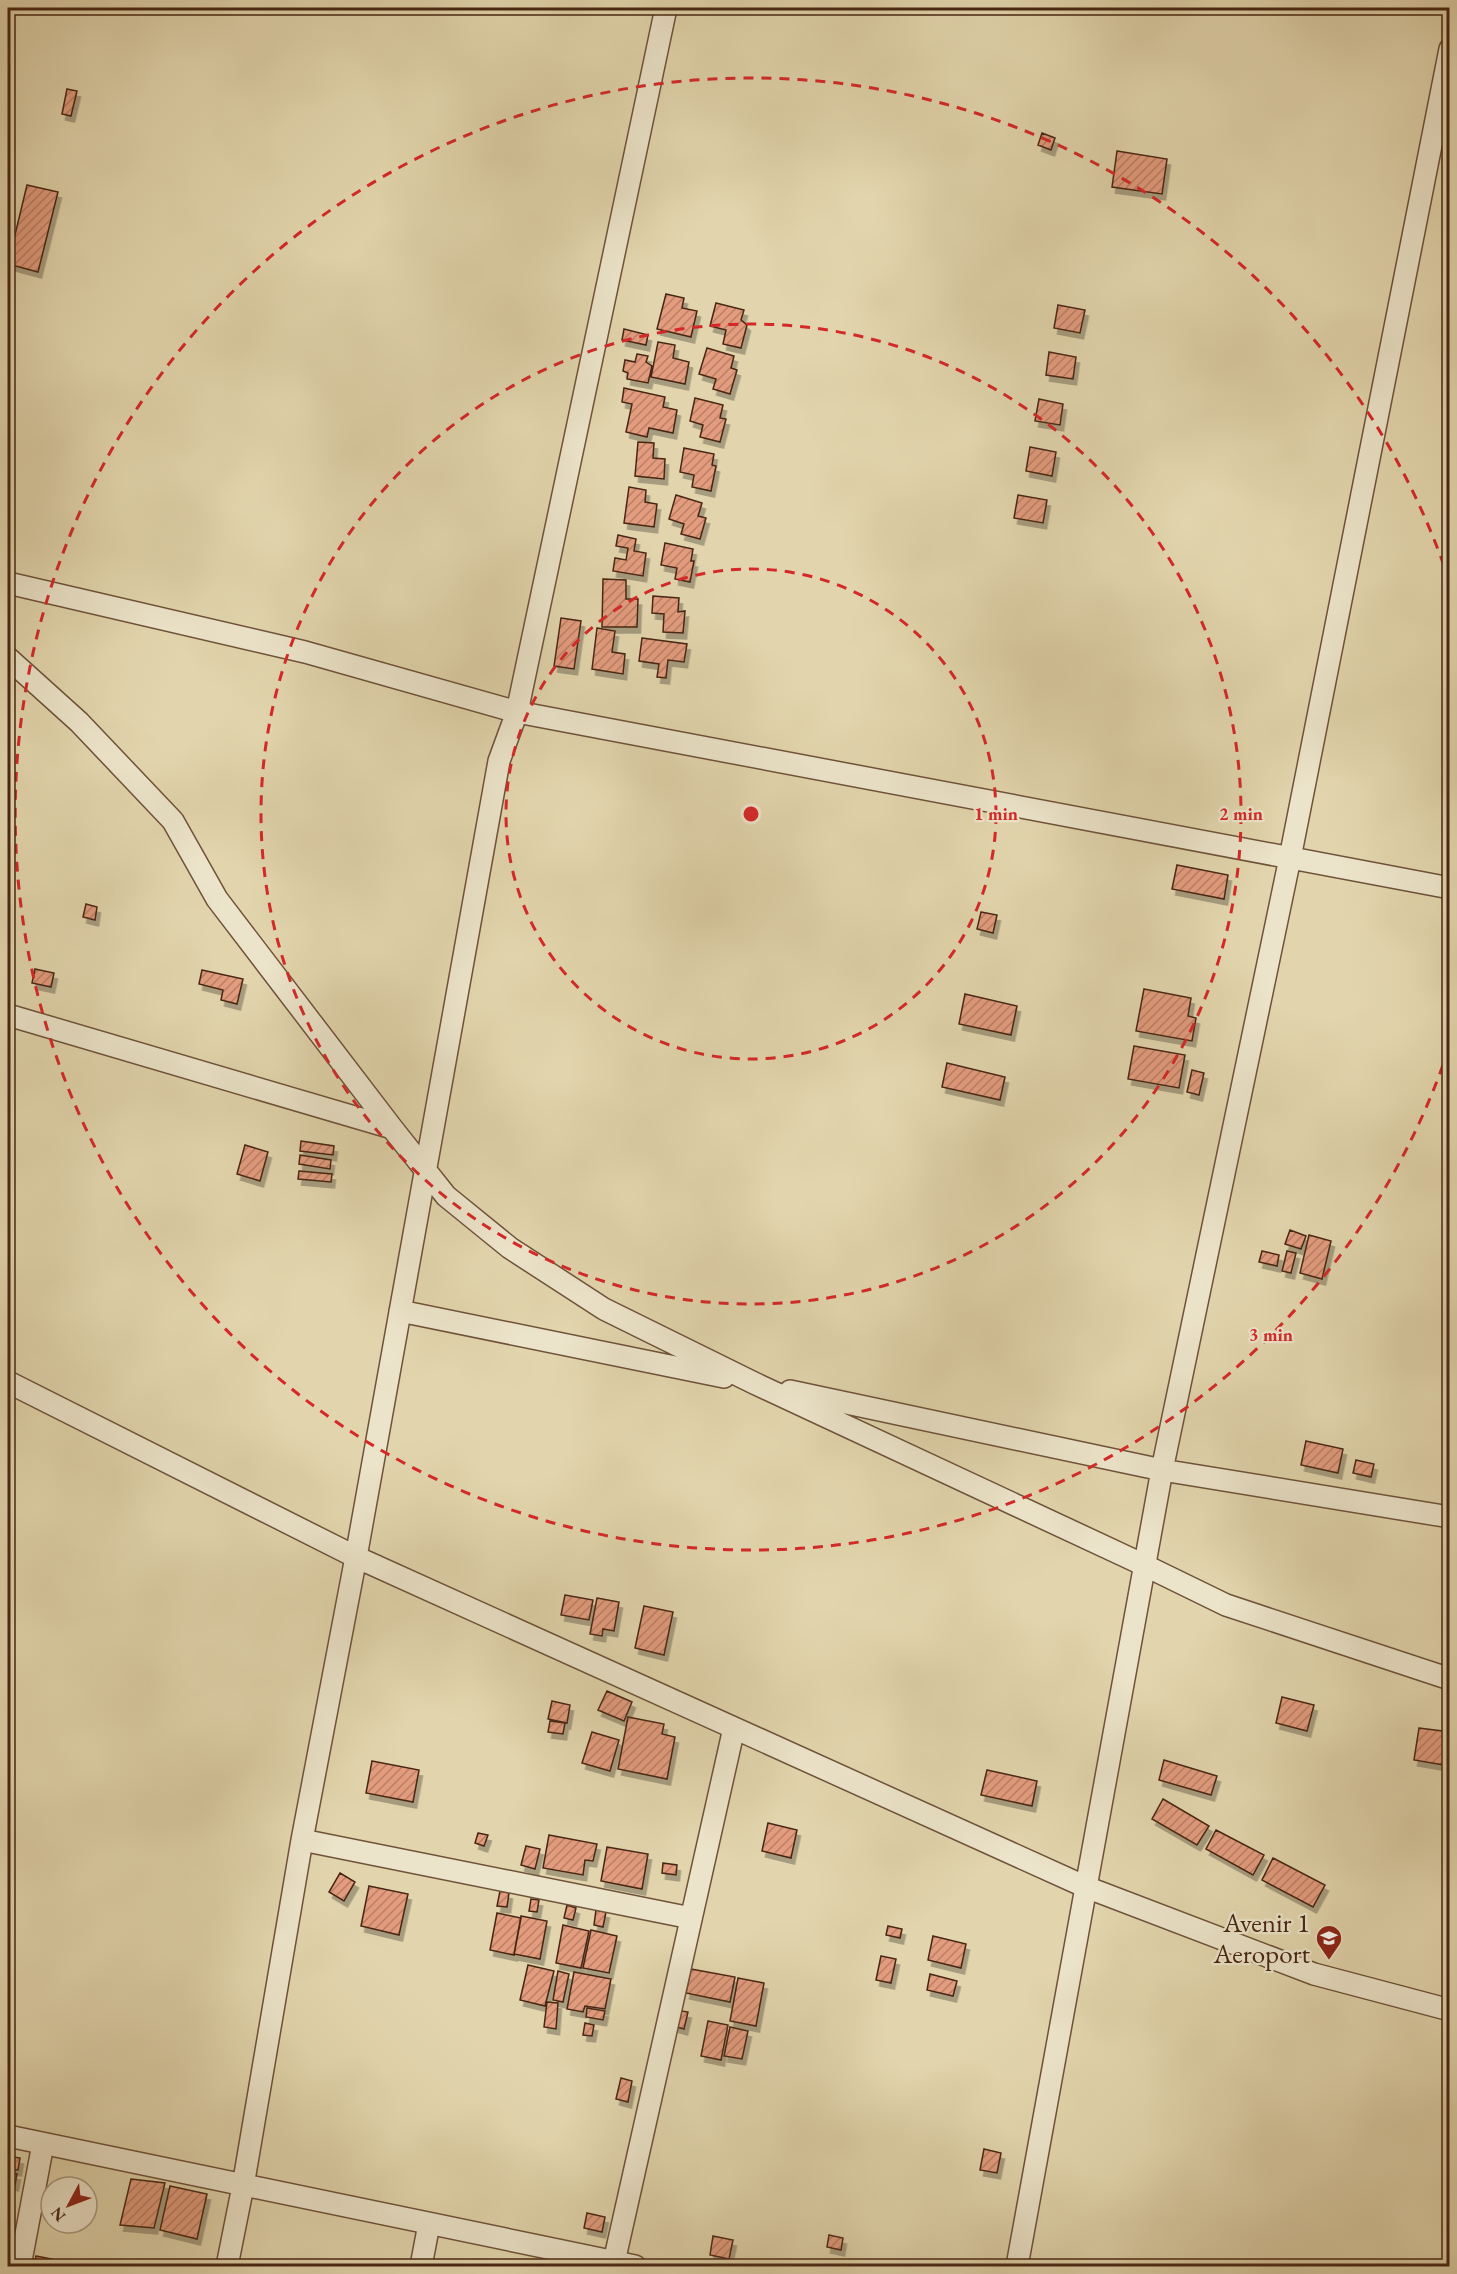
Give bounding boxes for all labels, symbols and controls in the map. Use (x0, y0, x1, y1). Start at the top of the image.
text: 1 min (974, 802, 1018, 825)
text: 2 min (1219, 802, 1263, 825)
centre of rings (741, 804, 761, 824)
text: 3 min (1249, 1323, 1293, 1346)
place label: Avenir 1 Aeroport (1213, 1905, 1311, 1971)
school or university icon: Avenir 1 Aeroport (1314, 1923, 1344, 1961)
north arrow (39, 2175, 99, 2235)
text: N (46, 2203, 70, 2226)

